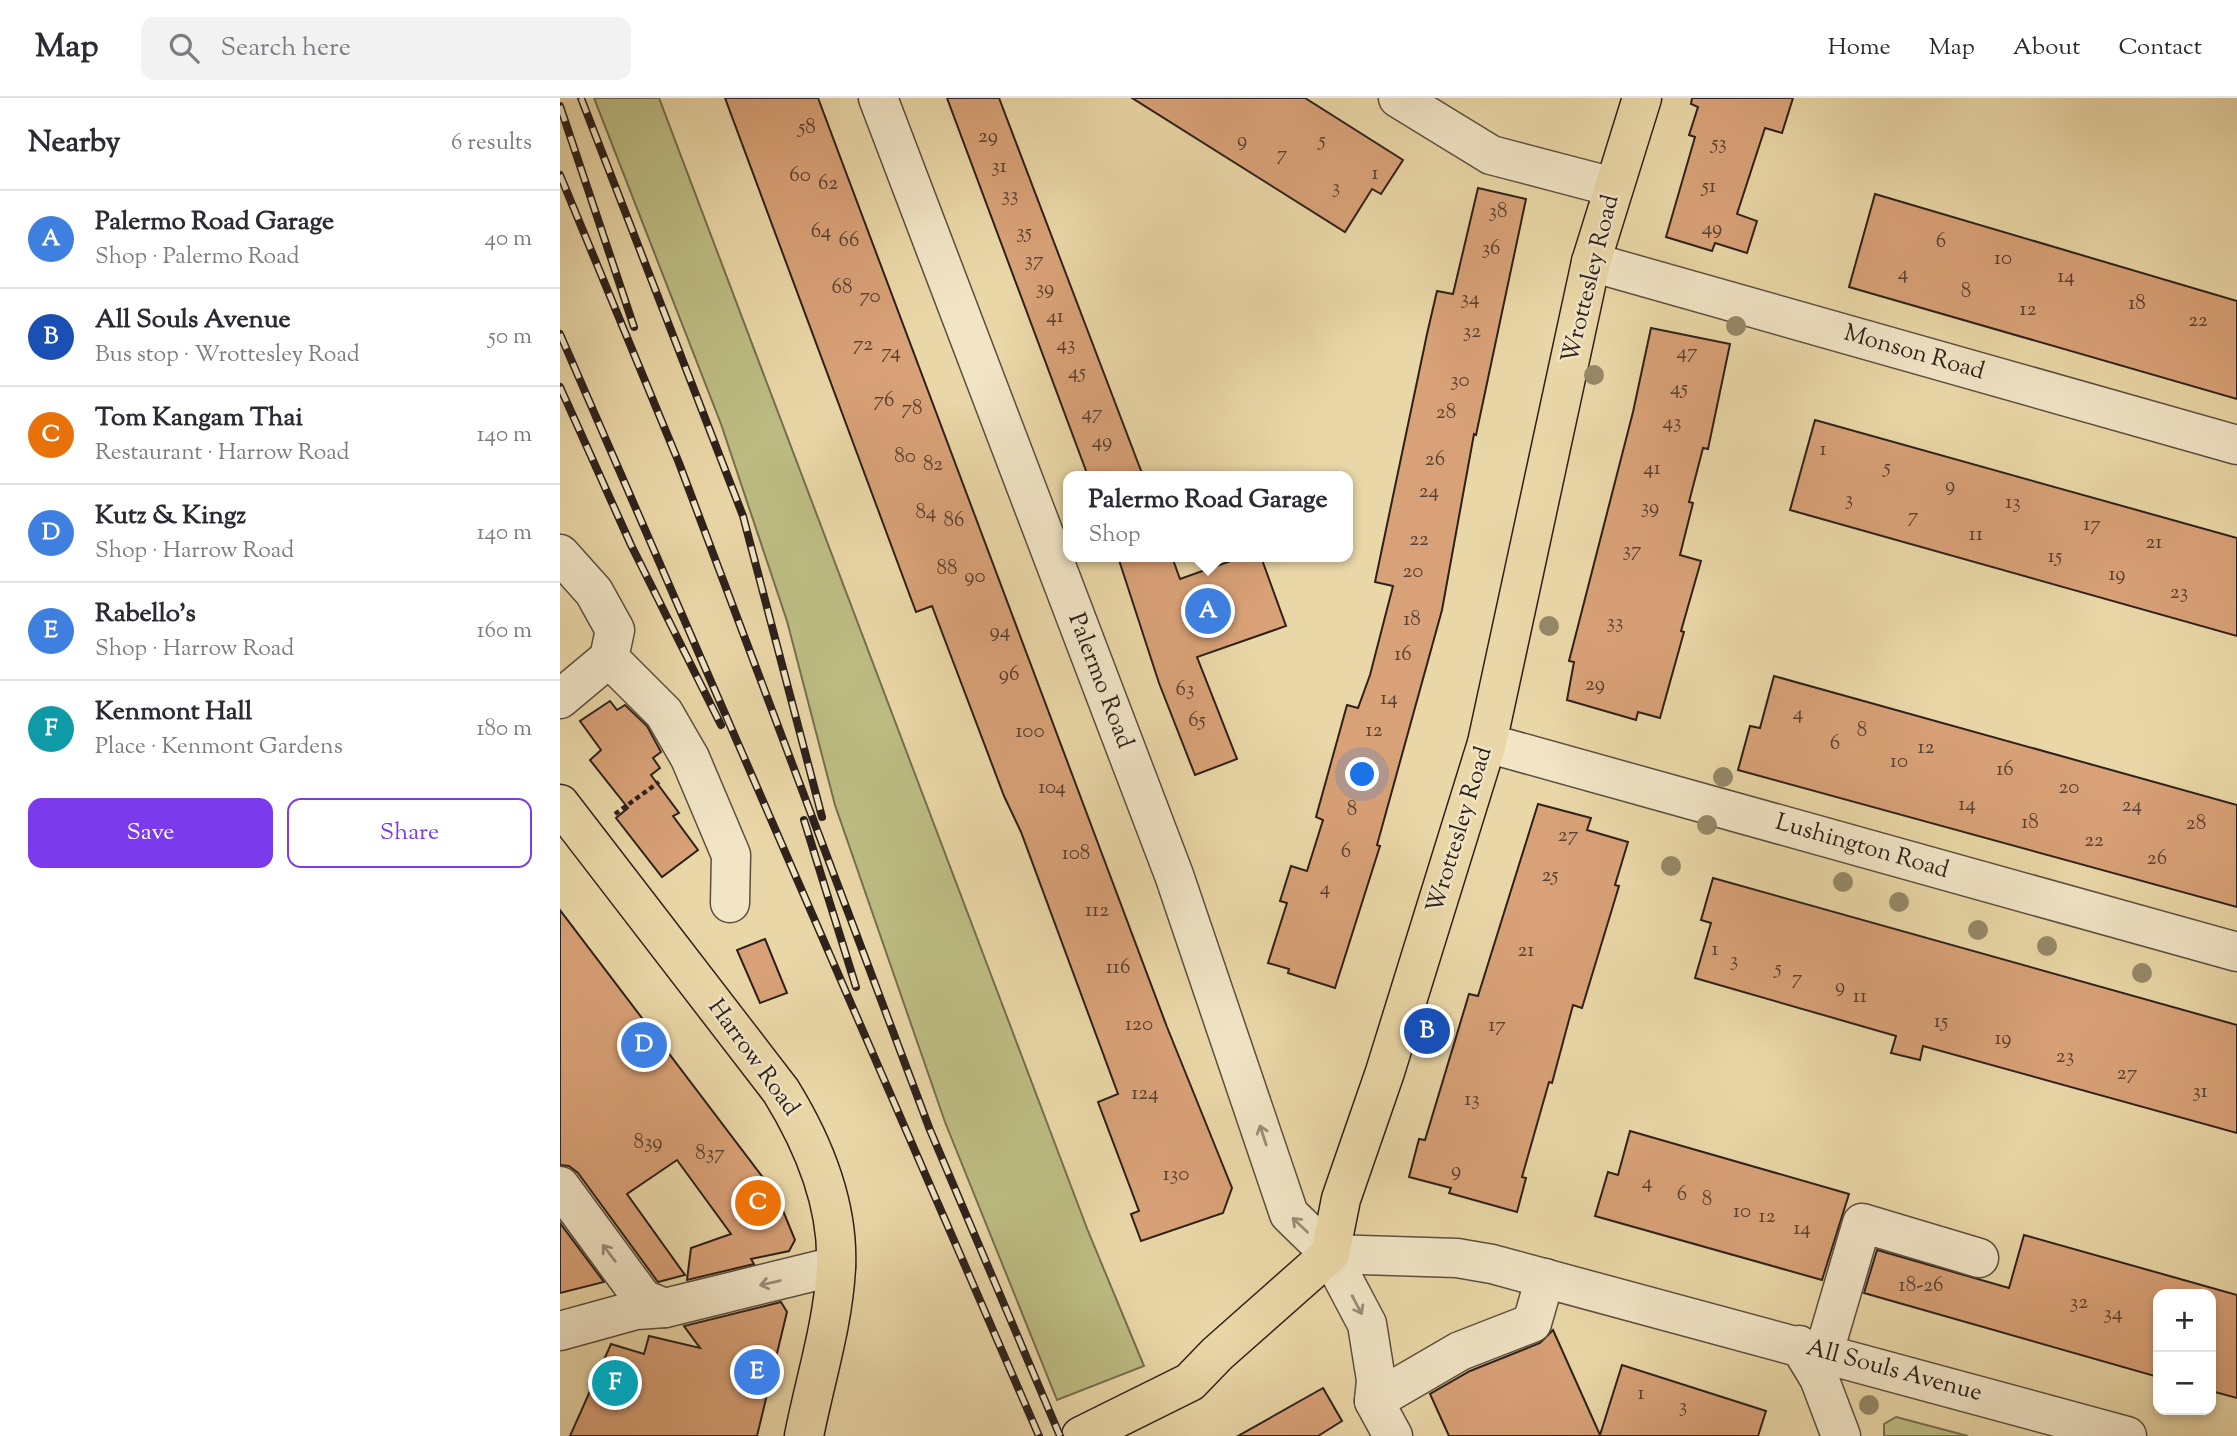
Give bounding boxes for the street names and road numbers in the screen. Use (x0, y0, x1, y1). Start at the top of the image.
street label: Wrottesley Road (1554, 191, 1628, 367)
street label: Monson Road (1840, 317, 1989, 389)
street label: Palermo Road (1059, 608, 1142, 754)
street label: Wrottesley Road (1419, 742, 1502, 917)
street label: Lushington Road (1771, 806, 1953, 888)
street label: Harrow Road (699, 993, 807, 1124)
street label: All Souls Avenue (1802, 1331, 1986, 1411)

